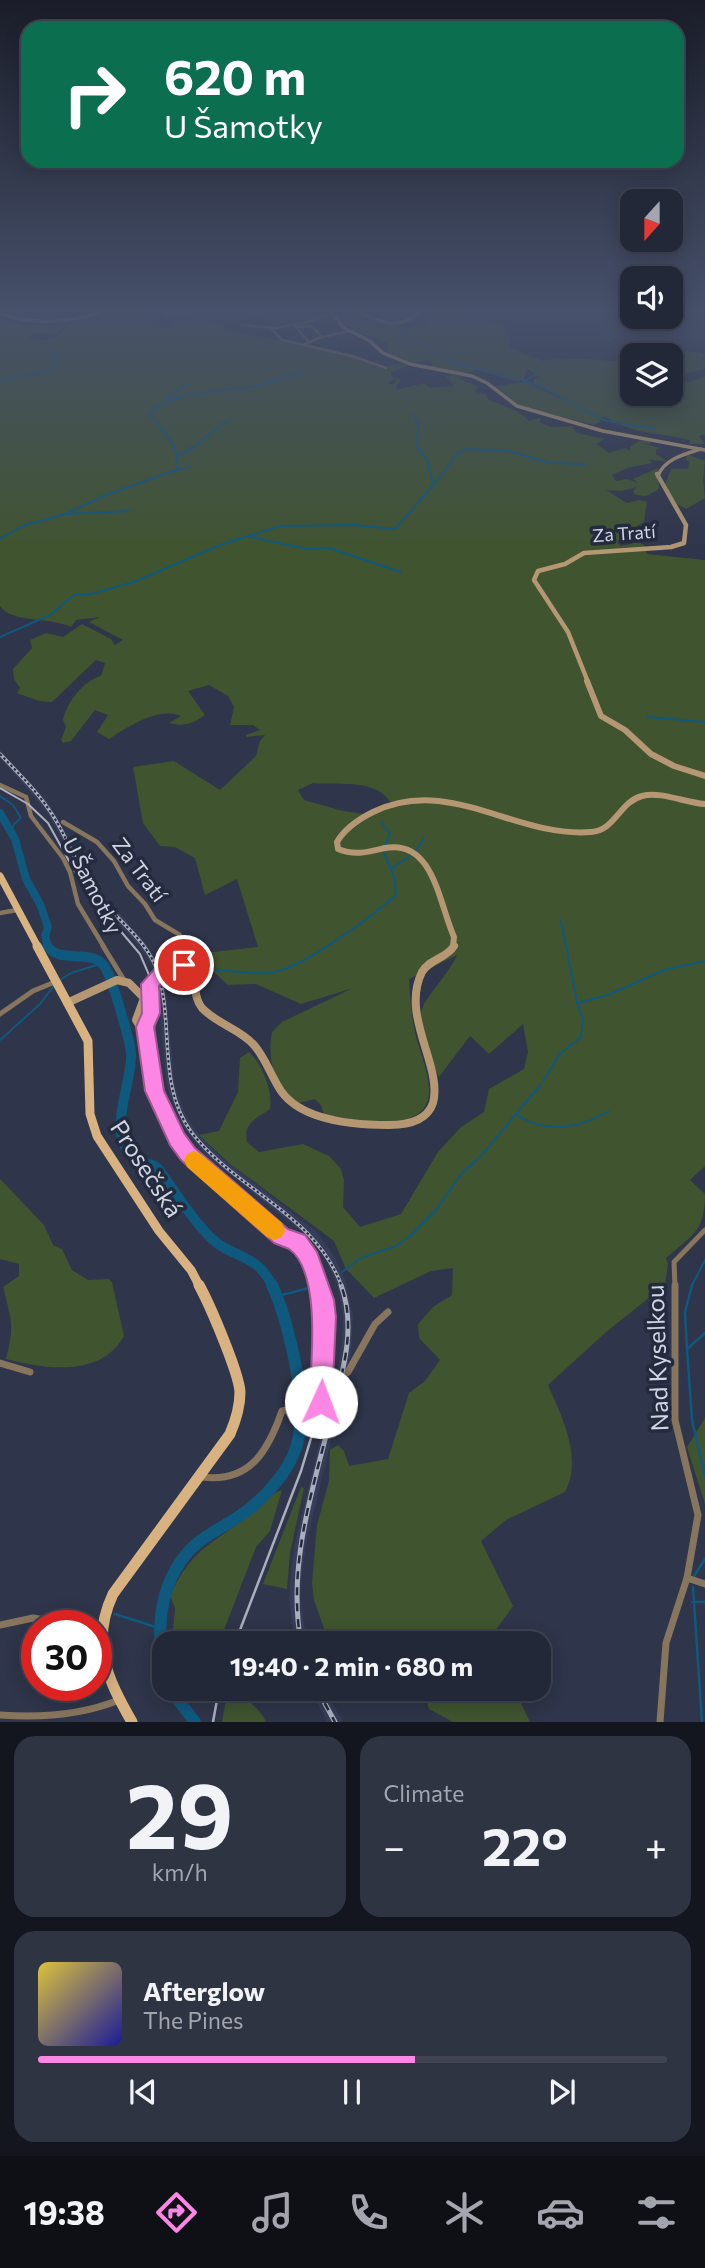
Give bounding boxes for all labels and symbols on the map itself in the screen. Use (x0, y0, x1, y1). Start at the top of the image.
north arrow (620, 189, 682, 252)
street label: Za Tratí (592, 520, 658, 546)
street label: Za Tratí (108, 832, 173, 907)
street label: U Šamotky (59, 833, 128, 938)
pin (154, 935, 214, 995)
street label: Prosečská (105, 1114, 189, 1222)
street label: Nad Kyselkou (639, 1284, 674, 1432)
position arrow (284, 1365, 358, 1439)
speed limit sign: 30 (21, 1610, 112, 1701)

